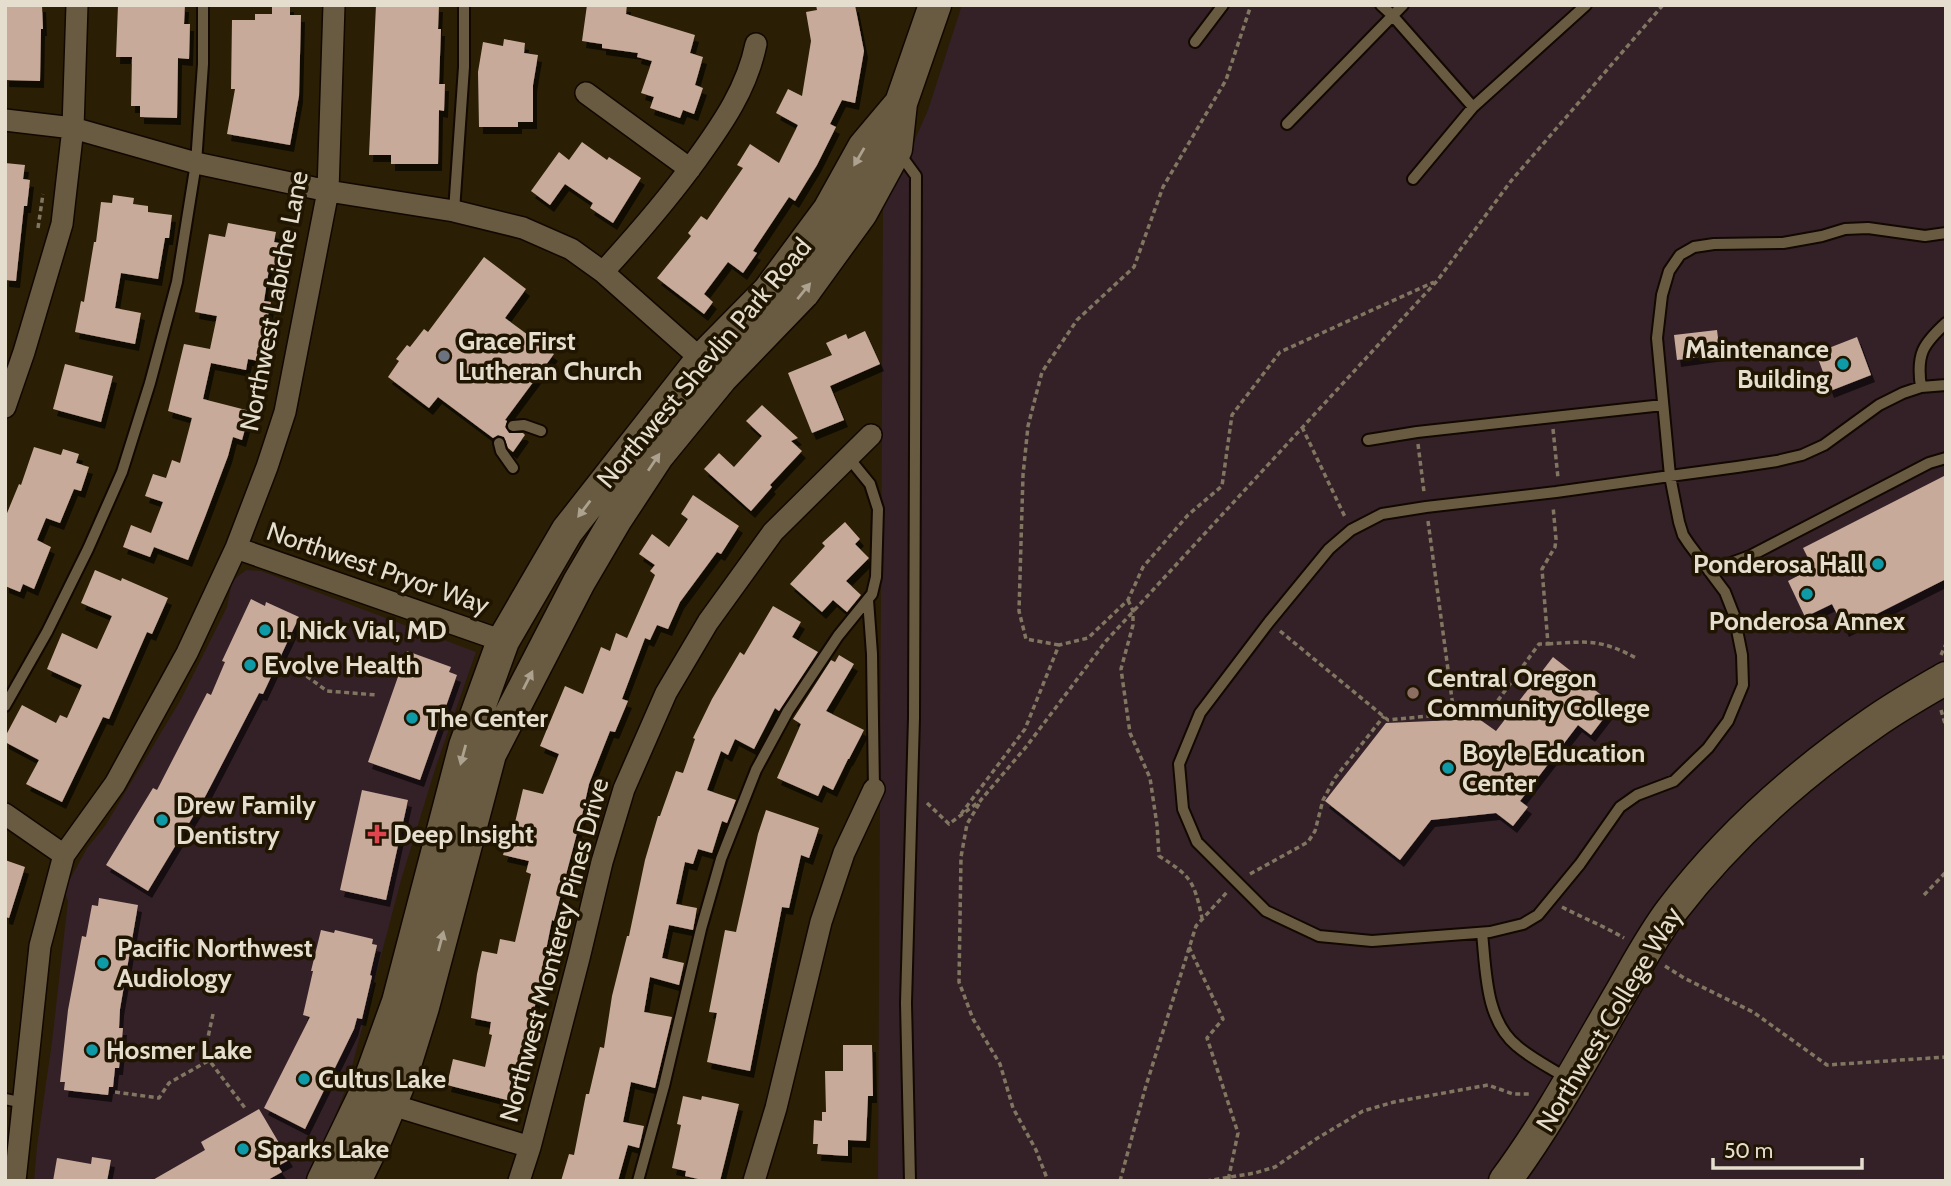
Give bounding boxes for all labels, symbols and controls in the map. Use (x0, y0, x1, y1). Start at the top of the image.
one-way arrow (853, 147, 865, 167)
street label: Northwest Labiche Lane (233, 168, 315, 434)
street label: Northwest Shevlin Park Road (590, 231, 818, 495)
one-way arrow (796, 282, 811, 300)
place label: Grace First Lutheran Church (458, 325, 642, 387)
place label: Maintenance Building (1685, 333, 1829, 395)
marker: Grace First Lutheran Church (436, 348, 452, 364)
marker: Maintenance Building (1835, 356, 1851, 372)
one-way arrow (647, 453, 661, 471)
one-way arrow (578, 500, 592, 518)
street label: Northwest Pryor Way (263, 515, 493, 621)
place label: Ponderosa Hall (1693, 548, 1864, 580)
marker: Ponderosa Hall (1870, 556, 1886, 572)
marker: Ponderosa Annex (1799, 586, 1815, 602)
place label: Ponderosa Annex (1709, 605, 1906, 637)
place label: I. Nick Vial, MD (279, 614, 447, 646)
marker: I. Nick Vial, MD (257, 622, 273, 638)
place label: Evolve Health (264, 649, 420, 681)
marker: Evolve Health (242, 657, 258, 673)
place label: Central Oregon Community College (1427, 662, 1650, 724)
one-way arrow (523, 670, 534, 690)
marker: Central Oregon Community College (1405, 685, 1421, 701)
place label: The Center (426, 702, 548, 734)
marker: The Center (404, 710, 420, 726)
place label: Boyle Education Center (1462, 737, 1645, 799)
one-way arrow (457, 744, 468, 766)
marker: Boyle Education Center (1440, 760, 1456, 776)
street label: Northwest Monterey Pines Drive (493, 774, 615, 1126)
place label: Drew Family Dentistry (176, 789, 316, 851)
marker: Drew Family Dentistry (154, 812, 170, 828)
place label: Deep Insight (393, 818, 534, 850)
marker: Deep Insight (367, 824, 387, 844)
street label: Northwest College Way (1529, 901, 1689, 1137)
one-way arrow (436, 930, 446, 951)
place label: Pacific Northwest Audiology (117, 932, 313, 994)
marker: Pacific Northwest Audiology (95, 955, 111, 971)
place label: Hosmer Lake (106, 1034, 252, 1066)
marker: Hosmer Lake (84, 1042, 100, 1058)
place label: Cultus Lake (318, 1063, 446, 1095)
marker: Cultus Lake (296, 1071, 312, 1087)
scale bar (1713, 1126, 1862, 1170)
place label: Sparks Lake (257, 1133, 389, 1165)
text: 50 m (1724, 1138, 1773, 1163)
marker: Sparks Lake (235, 1141, 251, 1157)

